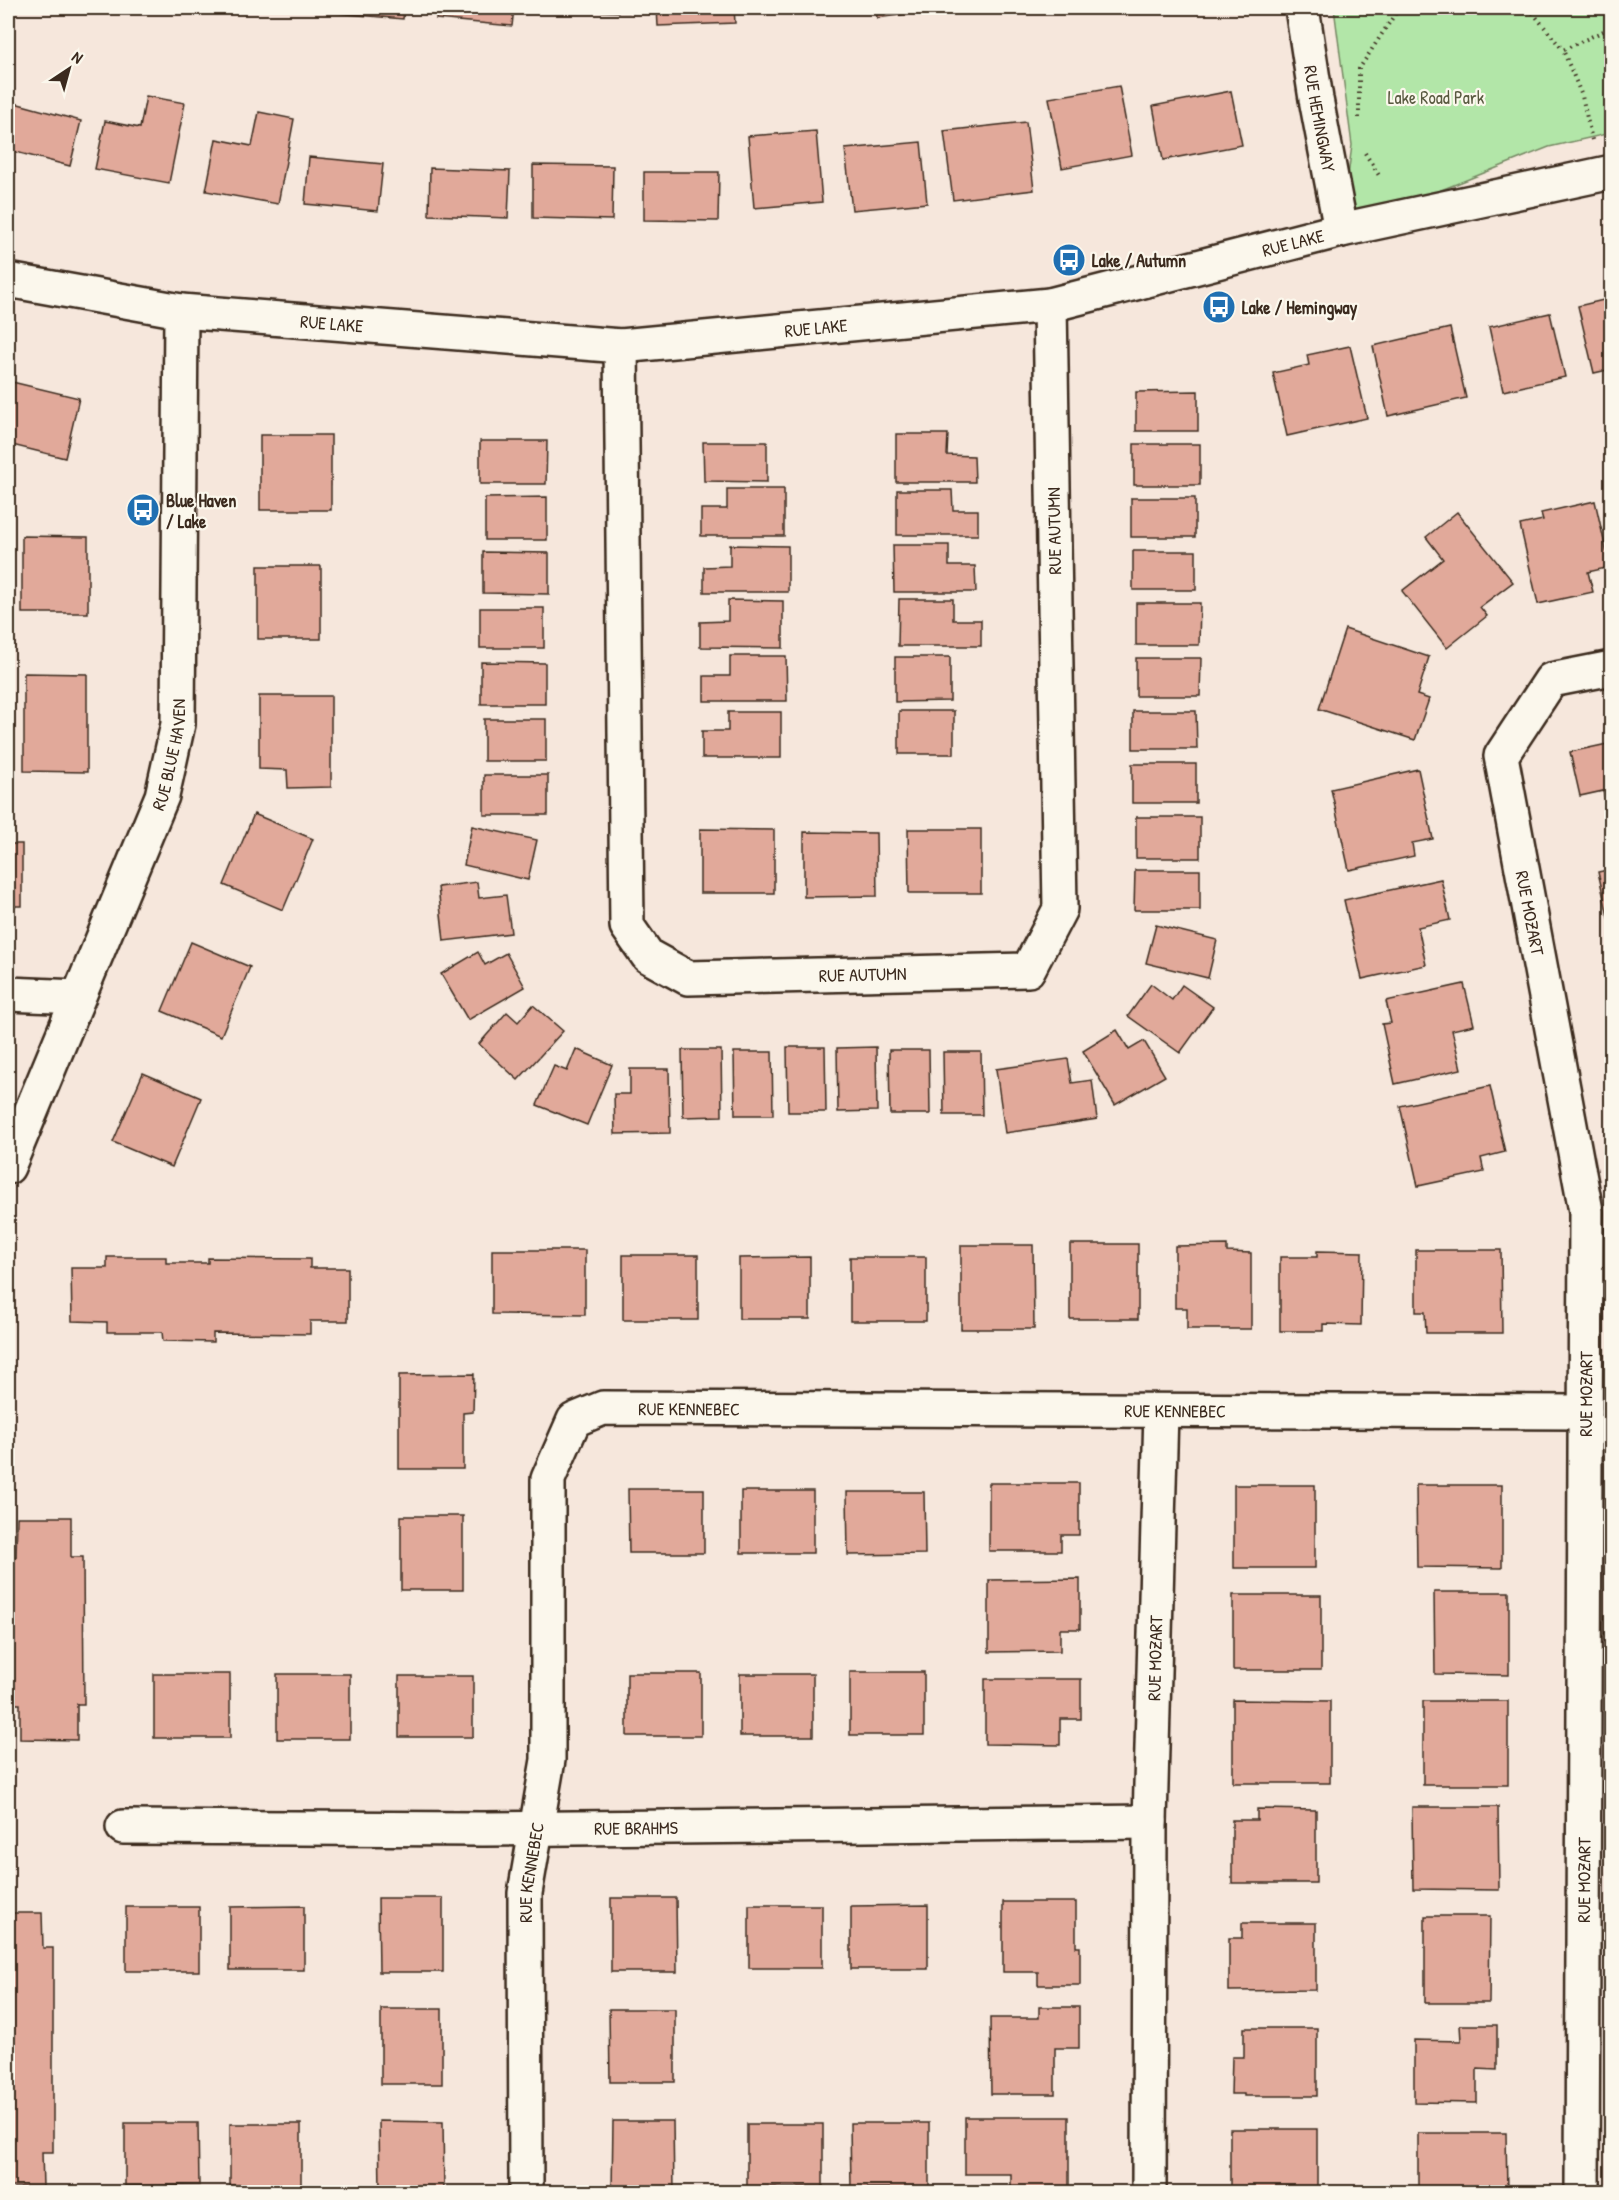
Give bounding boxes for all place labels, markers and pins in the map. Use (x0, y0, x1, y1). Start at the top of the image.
bus stop icon: Lake / Autumn (1051, 242, 1087, 278)
place label: Lake / Autumn (1092, 248, 1186, 273)
bus stop icon: Lake / Hemingway (1201, 289, 1237, 325)
place label: Lake / Hemingway (1242, 295, 1358, 321)
place label: Blue Haven / Lake (166, 488, 236, 534)
bus stop icon: Blue Haven / Lake (125, 492, 161, 528)

